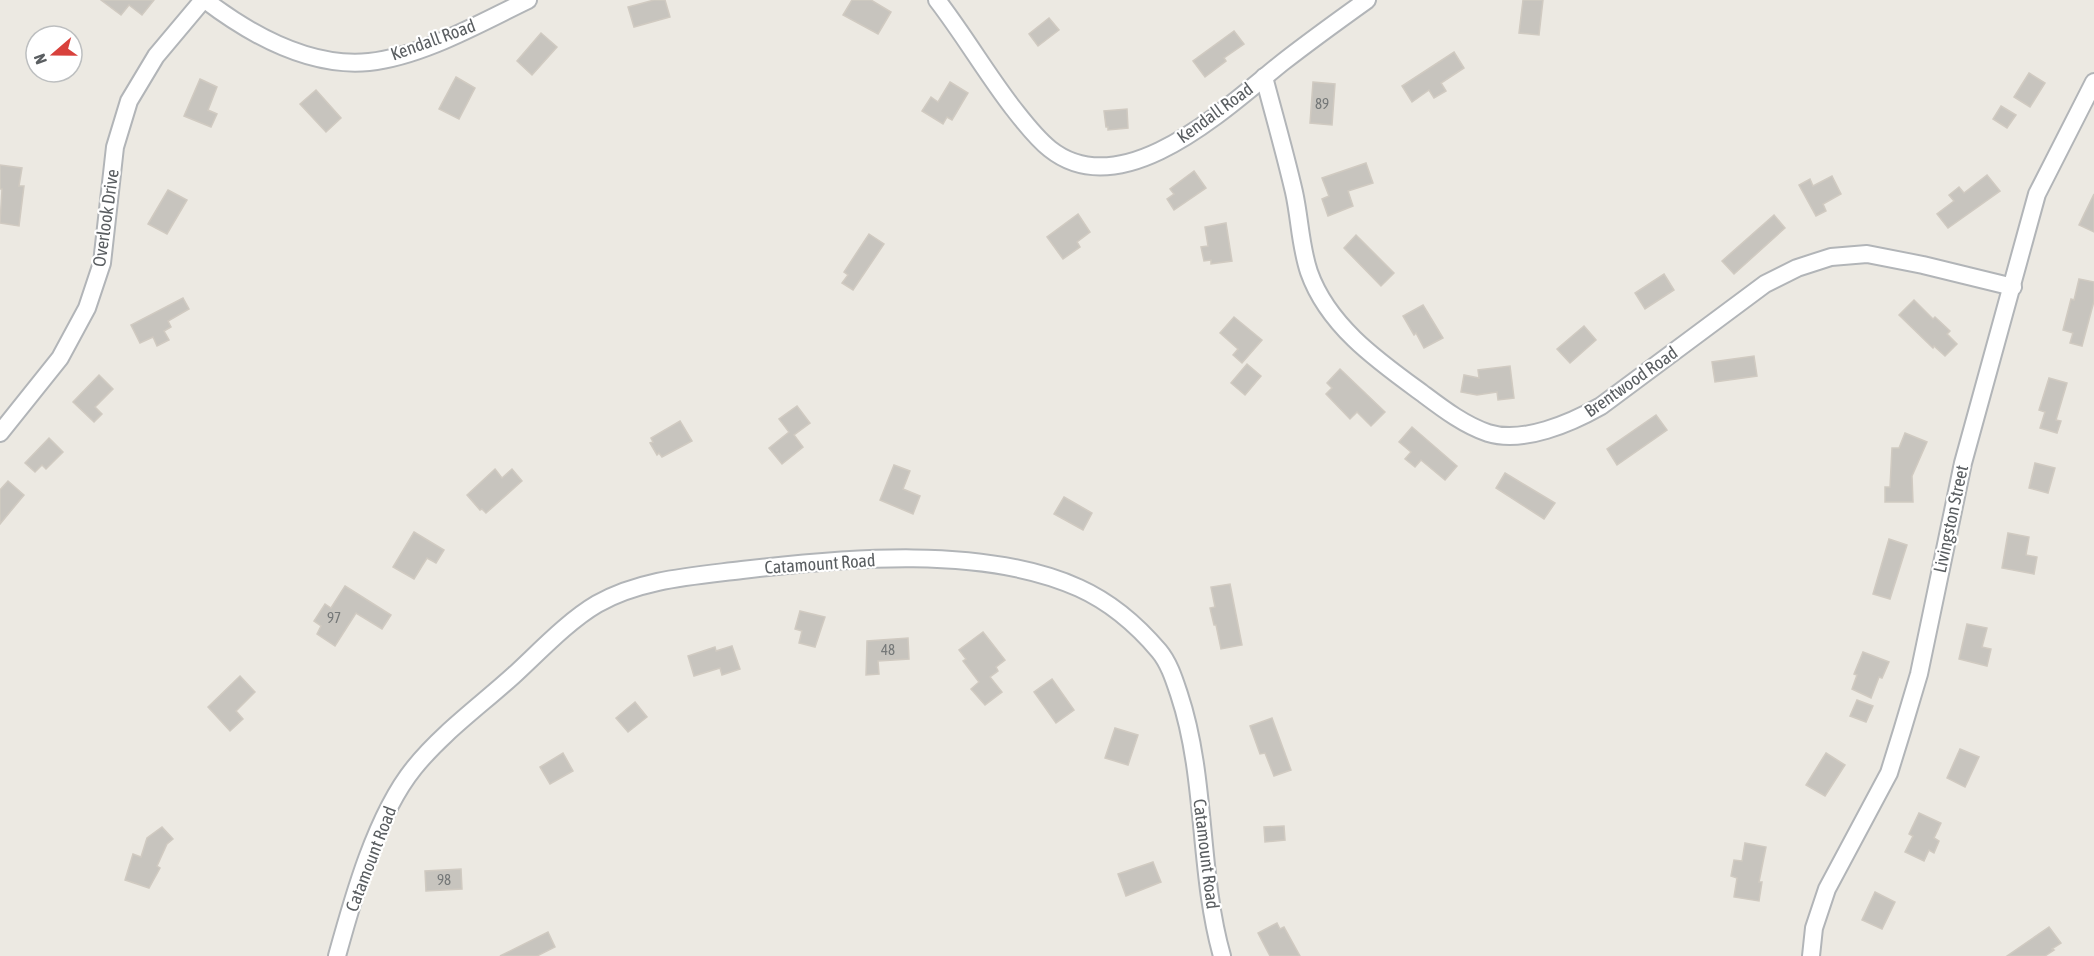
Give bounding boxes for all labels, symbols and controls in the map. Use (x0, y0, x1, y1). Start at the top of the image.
street label: Kendall Road (388, 15, 478, 65)
north arrow (24, 24, 84, 84)
text: N (30, 52, 50, 67)
street label: Kendall Road (1173, 78, 1257, 147)
house number: 89 (1315, 95, 1329, 112)
street label: Overlook Drive (88, 168, 123, 268)
street label: Brentwood Road (1580, 342, 1681, 421)
street label: Livingston Street (1929, 463, 1972, 575)
street label: Catamount Road (764, 549, 876, 578)
house number: 97 (327, 609, 341, 626)
house number: 48 (881, 641, 895, 658)
street label: Catamount Road (1189, 798, 1224, 910)
street label: Catamount Road (341, 803, 400, 914)
house number: 98 (437, 871, 451, 888)

